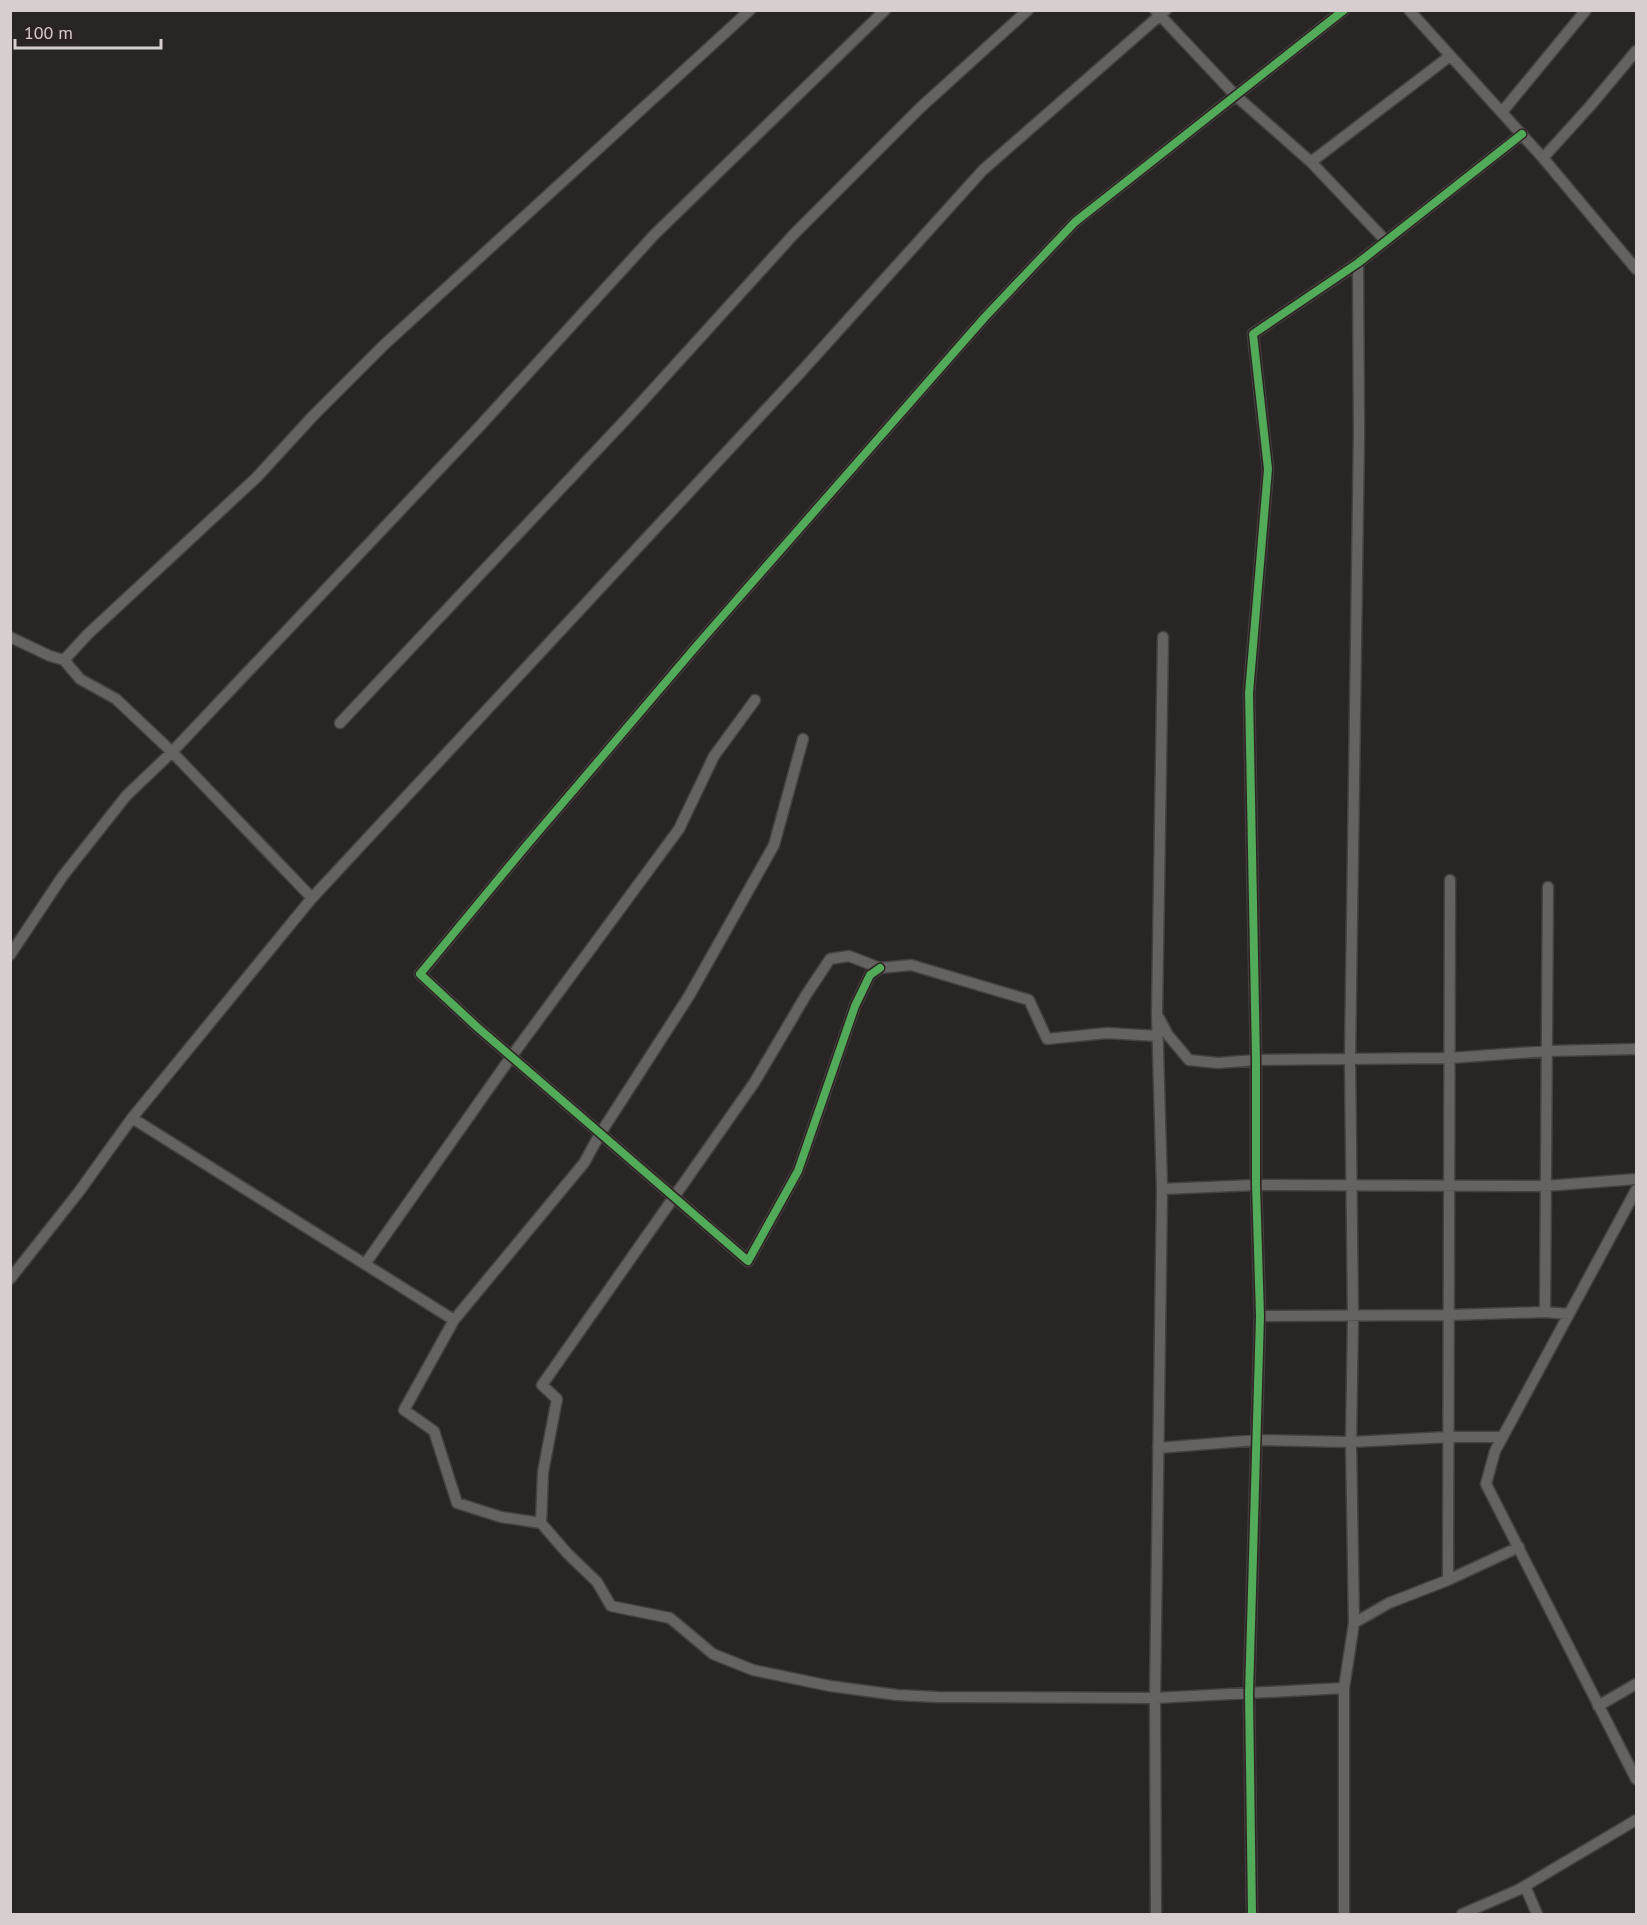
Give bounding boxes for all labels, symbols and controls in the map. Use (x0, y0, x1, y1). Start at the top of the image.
scale bar (15, 12, 160, 50)
text: 100 m (24, 21, 73, 44)

